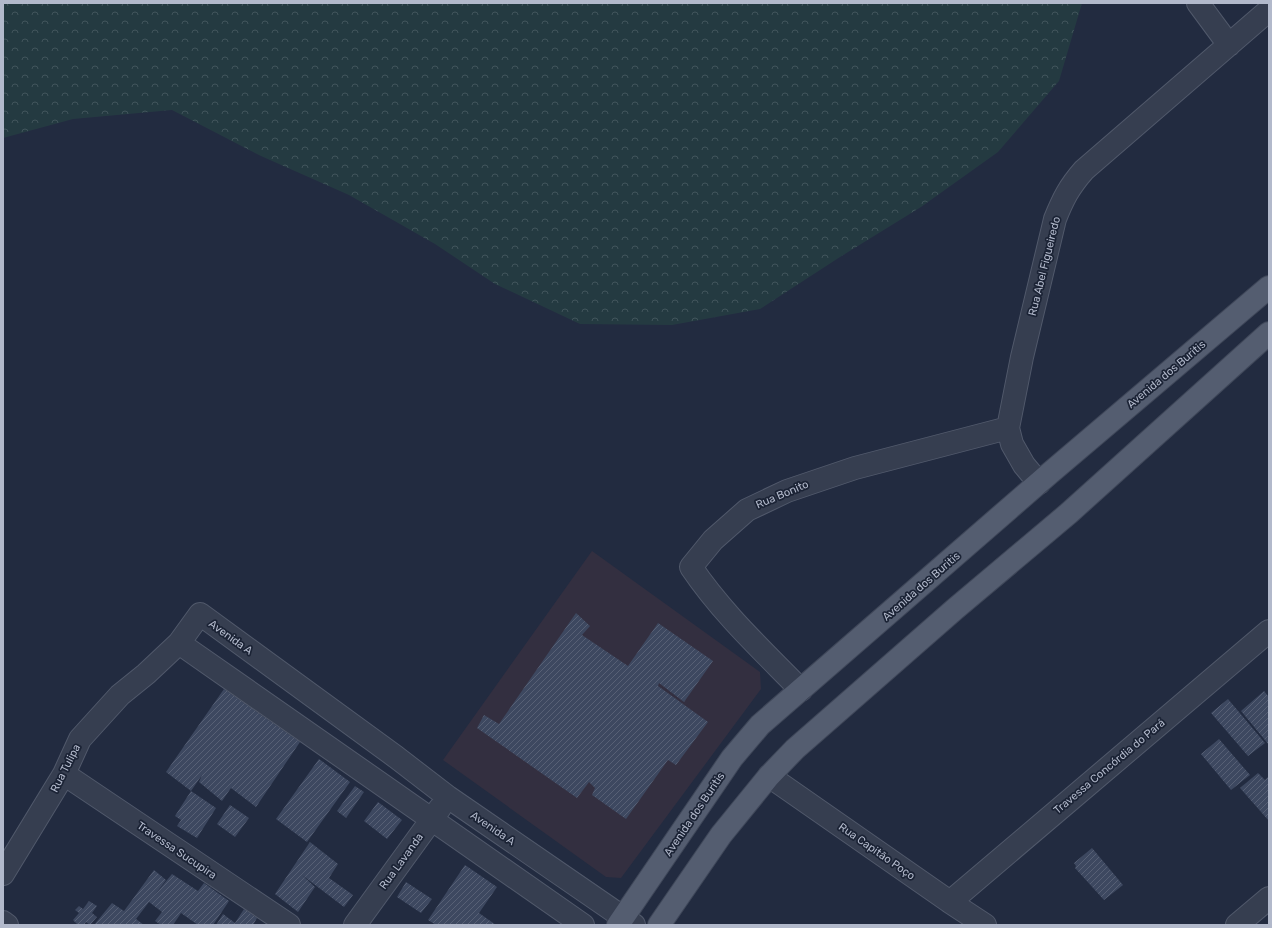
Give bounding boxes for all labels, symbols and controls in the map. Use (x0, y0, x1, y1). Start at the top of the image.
street label: Rua Abel Figueiredo (1026, 215, 1063, 317)
street label: Avenida dos Buritis (1124, 338, 1208, 411)
street label: Rua Bonito (754, 477, 811, 511)
street label: Avenida dos Buritis (880, 549, 963, 624)
street label: Avenida A (206, 617, 256, 658)
street label: Travessa Concórdia do Pará (1051, 716, 1168, 817)
street label: Rua Tulipa (48, 742, 83, 795)
street label: Avenida dos Buritis (662, 770, 727, 859)
street label: Avenida A (468, 809, 518, 848)
street label: Travessa Sucupira (134, 819, 219, 882)
street label: Rua Capitão Poço (836, 820, 917, 883)
street label: Rua Lavanda (377, 831, 426, 892)

